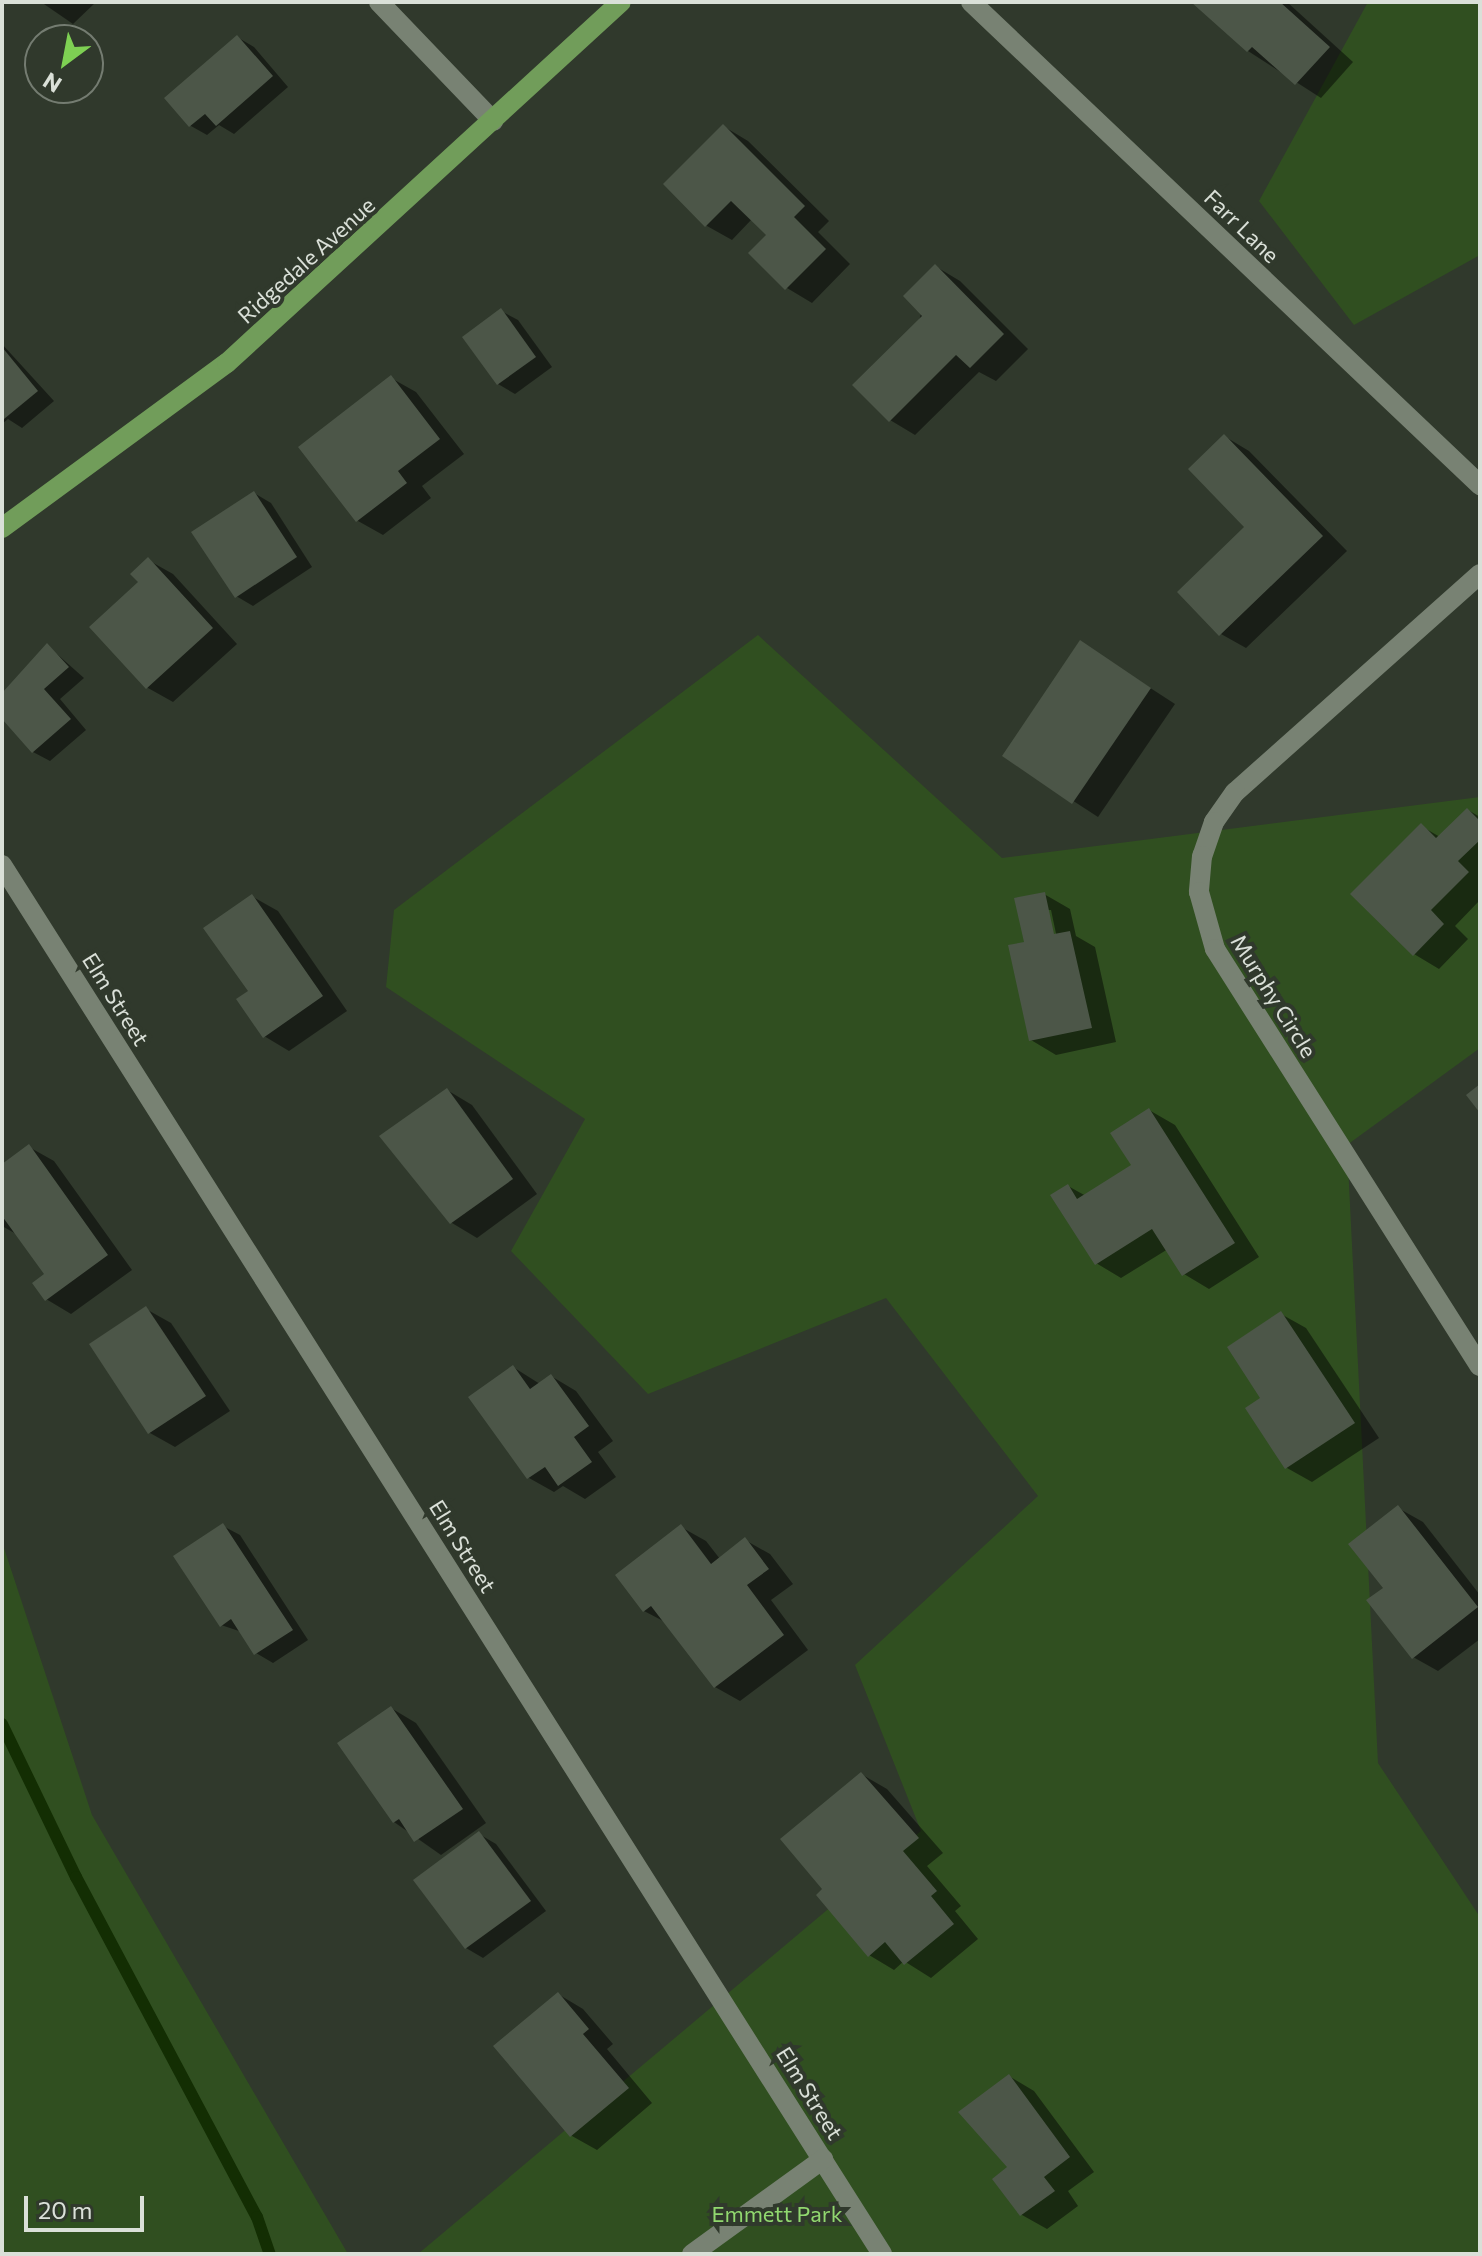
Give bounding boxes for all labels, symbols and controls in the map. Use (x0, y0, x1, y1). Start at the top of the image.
north arrow (24, 24, 104, 104)
text: N (38, 67, 66, 99)
street label: Farr Lane (1199, 184, 1285, 268)
street label: Ridgedale Avenue (232, 192, 380, 328)
street label: Murphy Circle (1226, 930, 1322, 1062)
street label: Elm Street (77, 948, 155, 1050)
street label: Elm Street (424, 1495, 502, 1597)
street label: Elm Street (771, 2042, 849, 2144)
scale bar (28, 2180, 148, 2230)
text: 20 m (38, 2195, 92, 2224)
park label: Emmett Park (711, 2201, 843, 2227)

